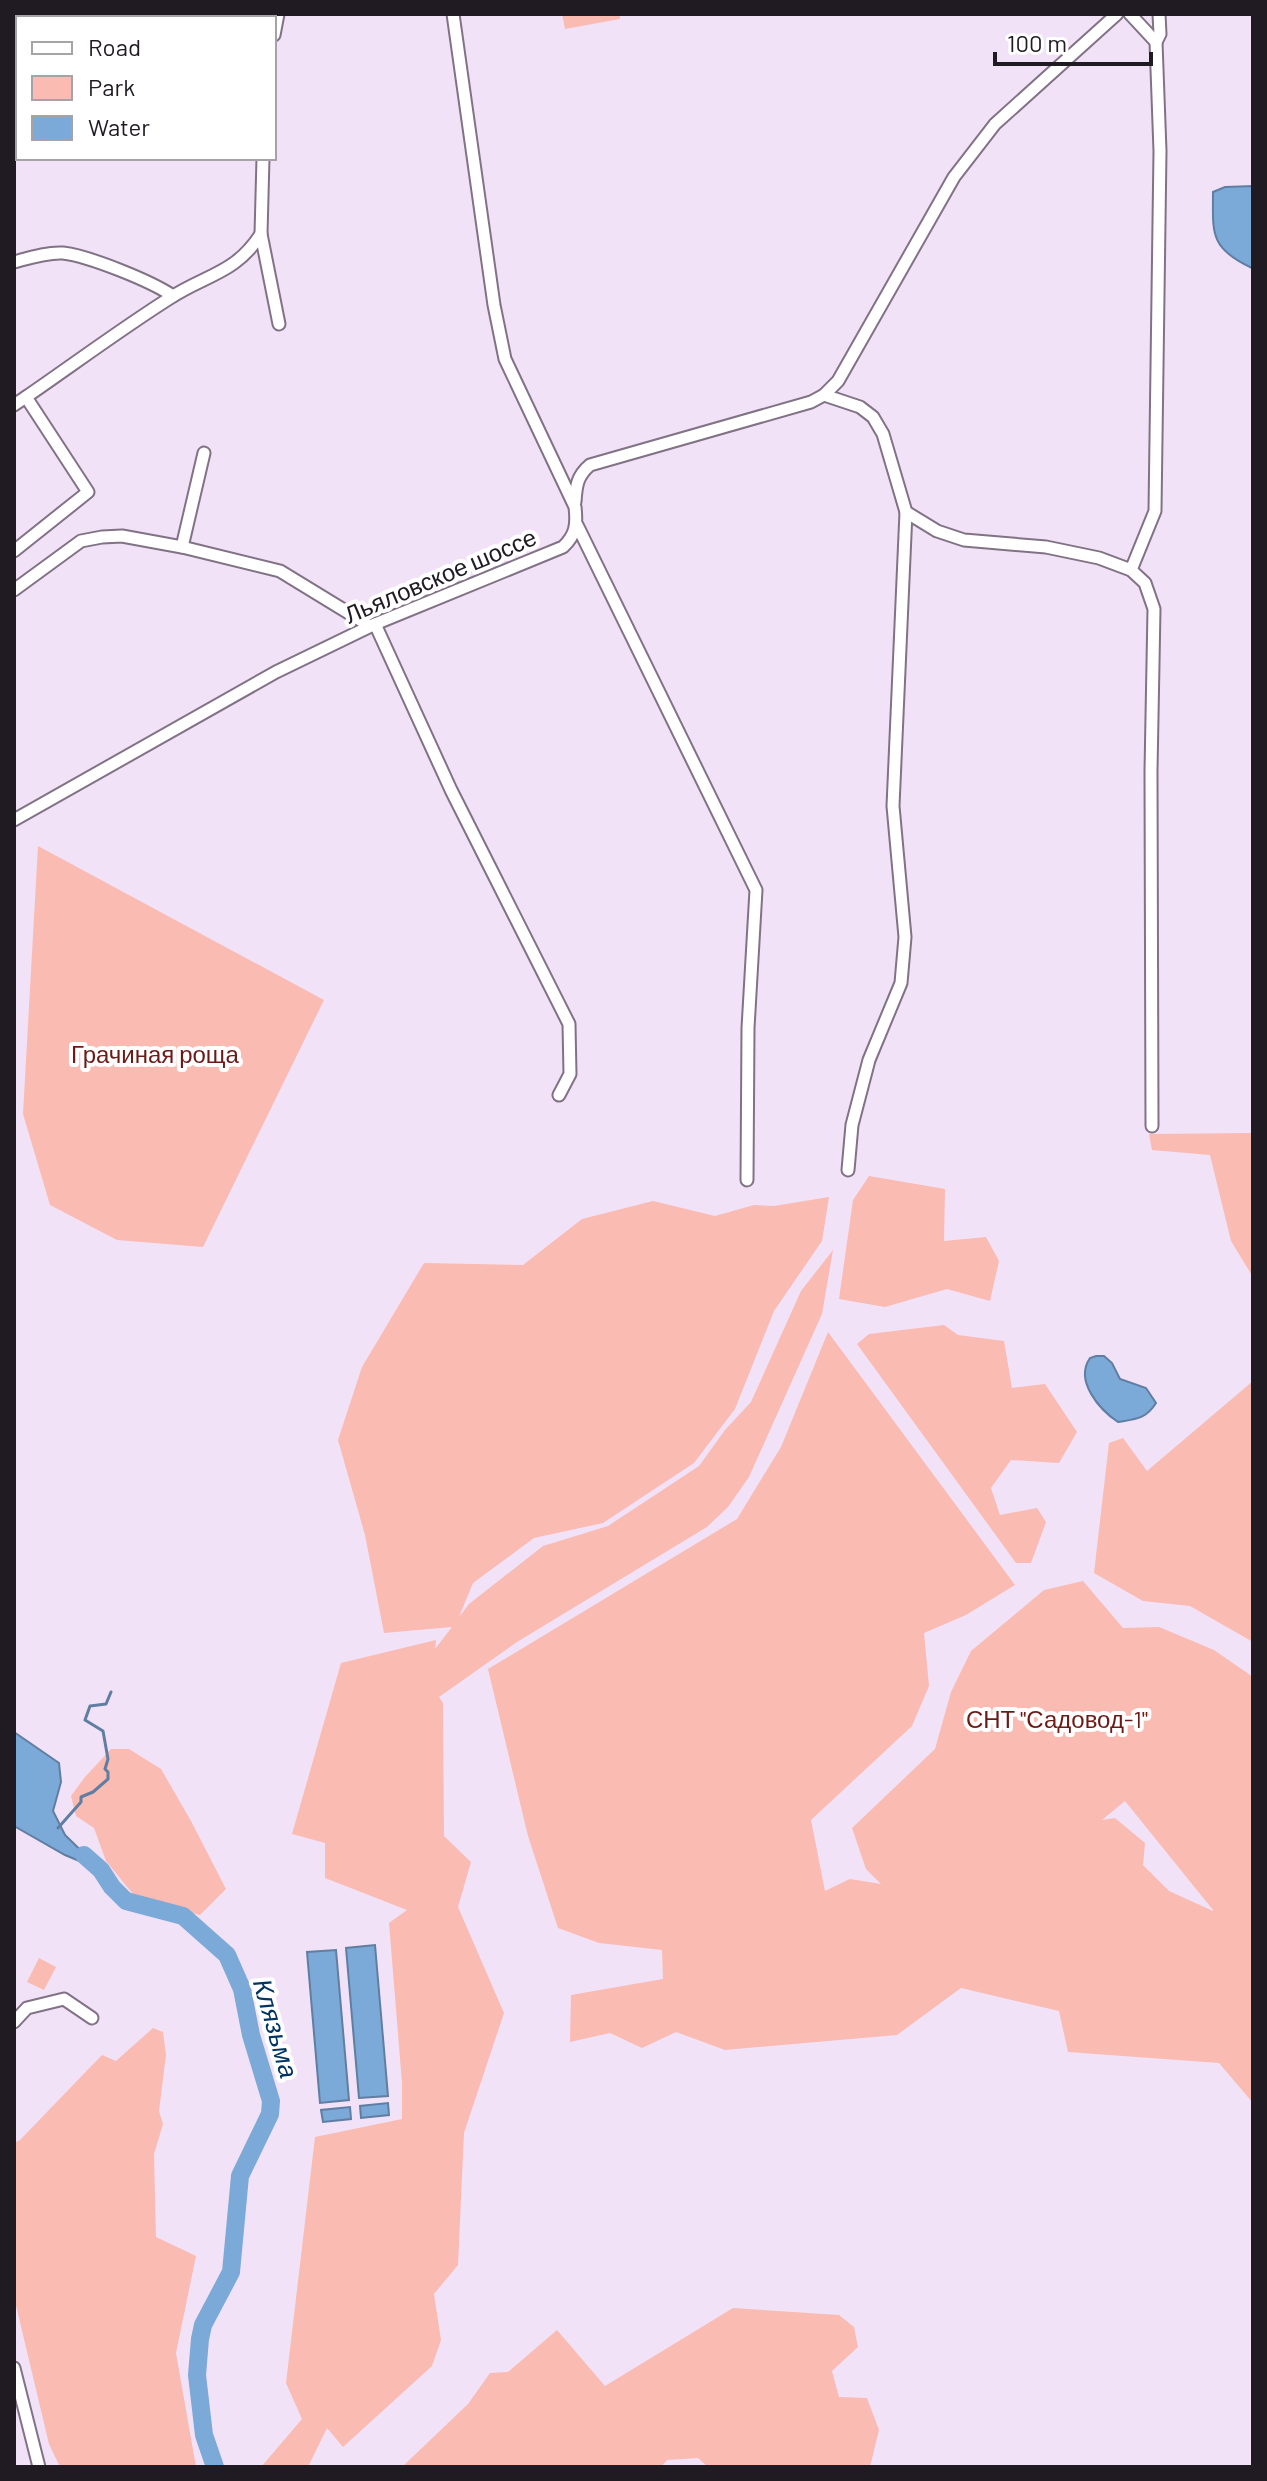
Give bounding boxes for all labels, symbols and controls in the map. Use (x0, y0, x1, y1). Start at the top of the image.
legend (16, 16, 276, 160)
scale bar (995, 16, 1151, 66)
text: 100 m (1007, 28, 1067, 57)
text: Road (88, 32, 141, 61)
text: Park (88, 72, 135, 101)
text: Water (88, 112, 150, 141)
street label: Льяловское шоссе (340, 521, 540, 629)
park label: Грачиная роща (71, 1039, 240, 1068)
park label: СНТ "Садовод-1" (966, 1704, 1148, 1733)
water label: Клязьма (248, 1975, 306, 2081)

